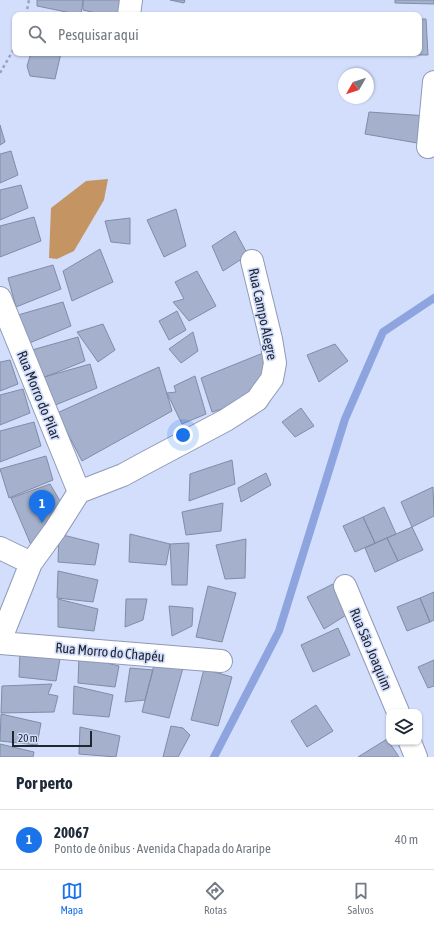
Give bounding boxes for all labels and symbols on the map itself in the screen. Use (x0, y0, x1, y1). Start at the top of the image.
north arrow (338, 68, 374, 104)
street label: Rua Campo Alegre (245, 267, 281, 361)
street label: Rua Morro do Pilar (14, 348, 64, 442)
your location (173, 425, 193, 445)
pin: 1 (29, 490, 55, 523)
street label: Rua São Joaquim (347, 606, 395, 692)
street label: Rua Morro do Chapéu (55, 639, 165, 665)
scale bar (12, 729, 92, 748)

